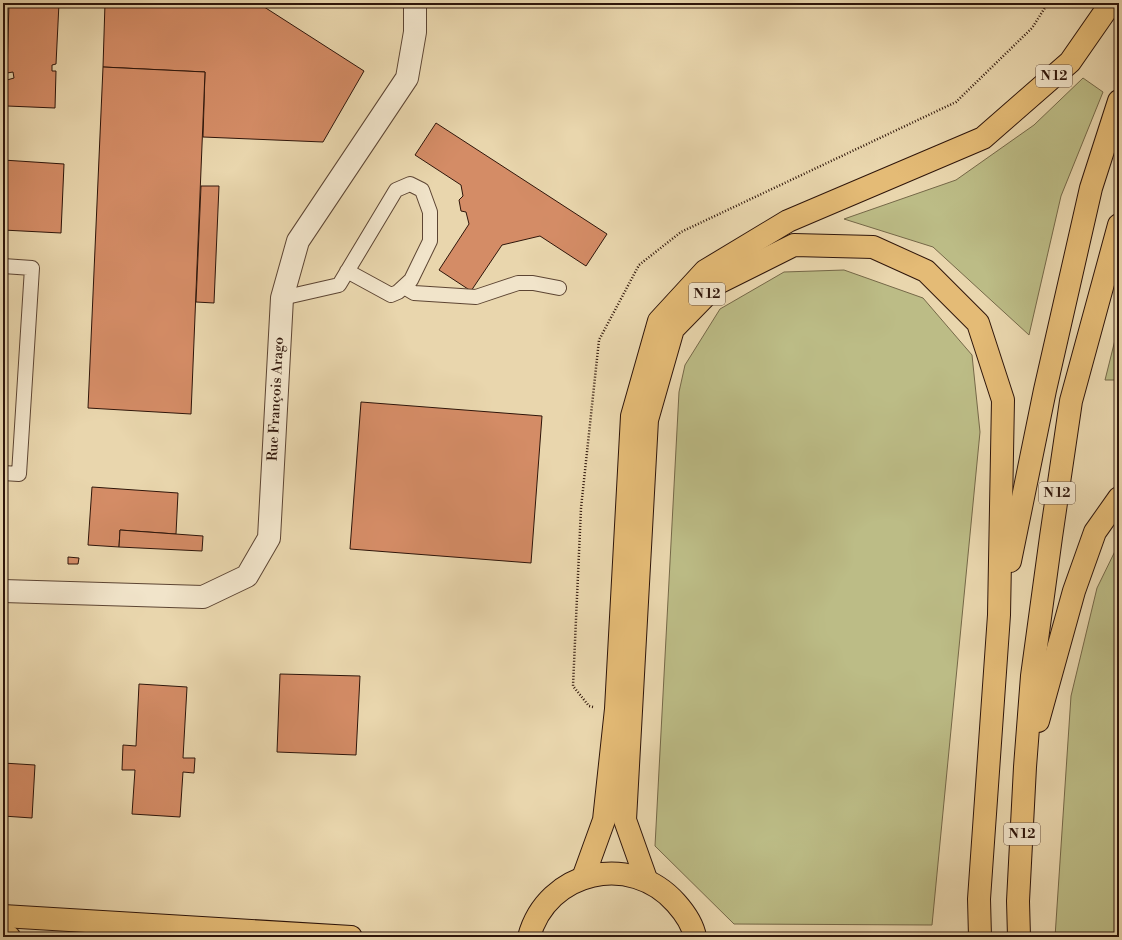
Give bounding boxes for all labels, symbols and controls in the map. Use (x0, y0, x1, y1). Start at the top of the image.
road number: N 12 (1036, 65, 1072, 87)
road number: N 12 (689, 283, 725, 305)
street label: Rue François Arago (264, 336, 288, 462)
road number: N 12 (1039, 482, 1075, 504)
road number: N 12 (1004, 823, 1040, 845)

